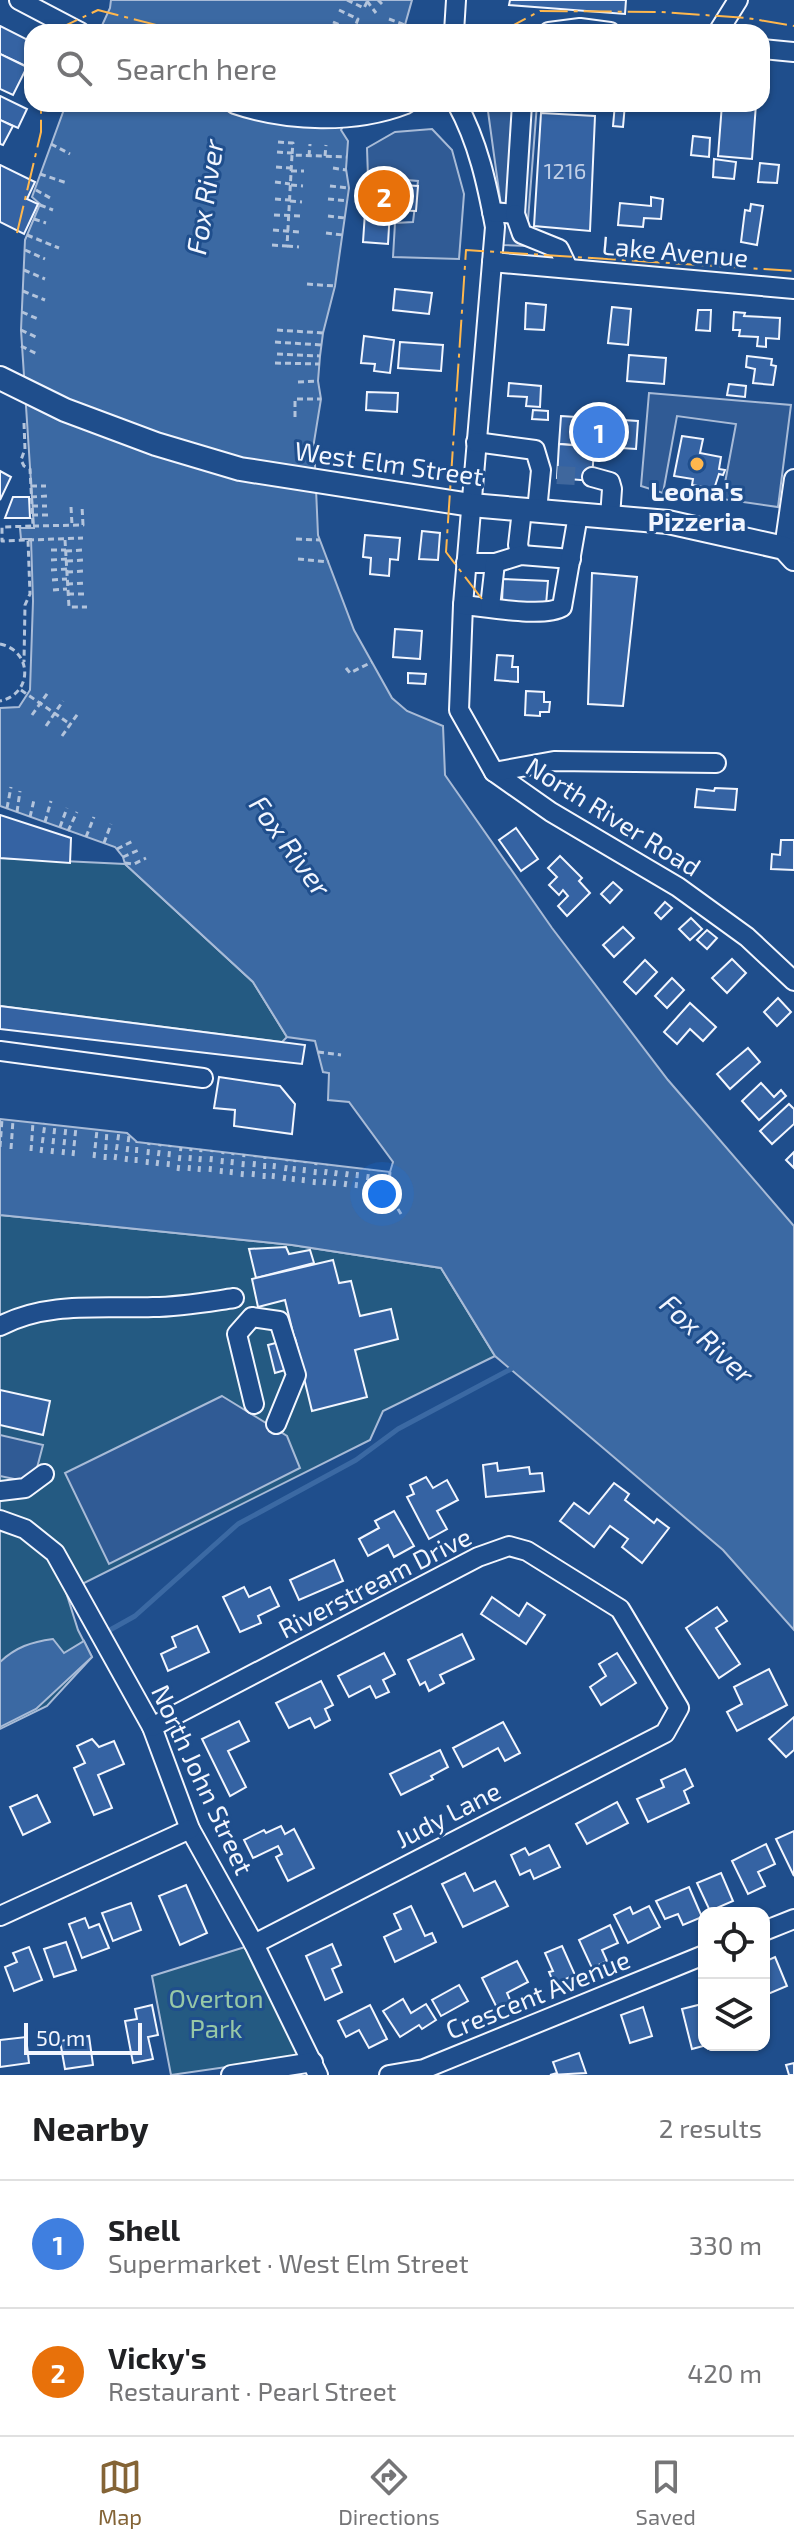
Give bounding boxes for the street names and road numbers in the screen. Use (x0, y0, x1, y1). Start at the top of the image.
street label: Lake Avenue (601, 229, 750, 272)
street label: West Elm Street (293, 434, 486, 491)
street label: North River Road (521, 750, 707, 882)
street label: Riverstream Drive (273, 1520, 476, 1644)
street label: North John Street (146, 1680, 261, 1879)
street label: Judy Lane (389, 1774, 505, 1853)
street label: Crescent Avenue (441, 1943, 634, 2045)

